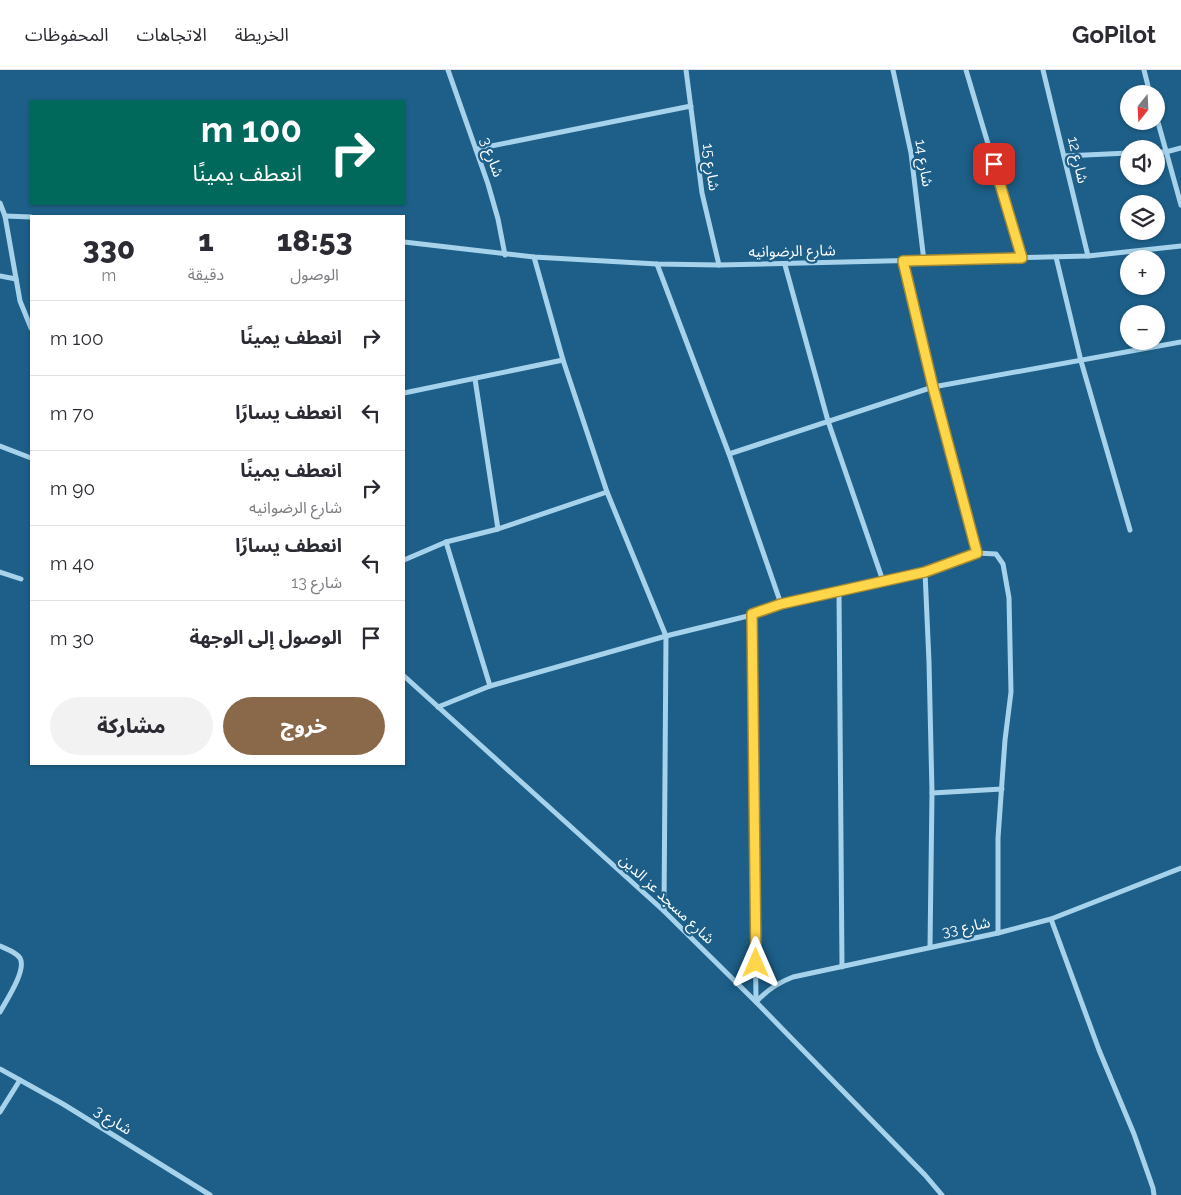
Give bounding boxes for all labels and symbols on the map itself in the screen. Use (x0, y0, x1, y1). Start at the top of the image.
north arrow (1120, 85, 1165, 130)
street label: شارع 3 (474, 135, 508, 181)
street label: شارع 12 (1061, 135, 1092, 186)
street label: شارع 14 (908, 138, 937, 189)
street label: شارع 15 (696, 142, 723, 193)
pin (973, 143, 1015, 185)
street label: شارع الرضوانيه (748, 241, 836, 264)
street label: شارع مسجد عز الدين (614, 850, 718, 950)
street label: شارع 33 (940, 913, 993, 944)
position arrow (729, 936, 781, 988)
street label: شارع 3 (89, 1101, 135, 1141)

